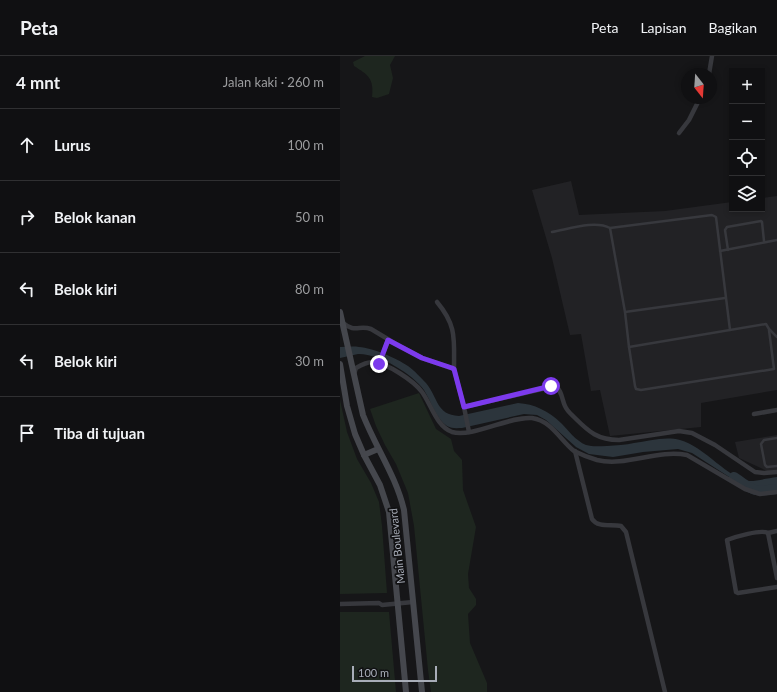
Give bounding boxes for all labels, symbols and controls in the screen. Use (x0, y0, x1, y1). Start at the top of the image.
text: Peta (20, 16, 58, 39)
text: Peta (591, 19, 618, 36)
text: Lapisan (640, 19, 687, 36)
text: Bagikan (709, 19, 757, 36)
north arrow (681, 68, 717, 104)
map controls (729, 68, 765, 212)
button: + (729, 68, 765, 104)
text: 4 mnt (16, 72, 60, 93)
text: Jalan kaki · 260 m (223, 74, 324, 90)
button: − (729, 104, 765, 140)
icon: ahead (16, 134, 38, 156)
text: Lurus (54, 136, 91, 154)
text: 100 m (287, 137, 324, 153)
button: locate (729, 140, 765, 176)
button: layers (729, 176, 765, 212)
icon: right (16, 206, 38, 228)
text: Belok kanan (54, 208, 136, 226)
text: 50 m (295, 209, 324, 225)
icon: left (16, 278, 38, 300)
text: Belok kiri (54, 280, 117, 298)
text: 80 m (295, 281, 324, 297)
icon: left (16, 350, 38, 372)
text: Belok kiri (54, 352, 117, 370)
text: 30 m (295, 353, 324, 369)
route end (370, 355, 388, 373)
route start (542, 377, 560, 395)
icon: arrive (16, 422, 38, 444)
text: Tiba di tujuan (54, 424, 145, 442)
street label: Main Boulevard (386, 508, 407, 584)
scale bar (352, 664, 437, 683)
text: 100 m (358, 666, 389, 679)

